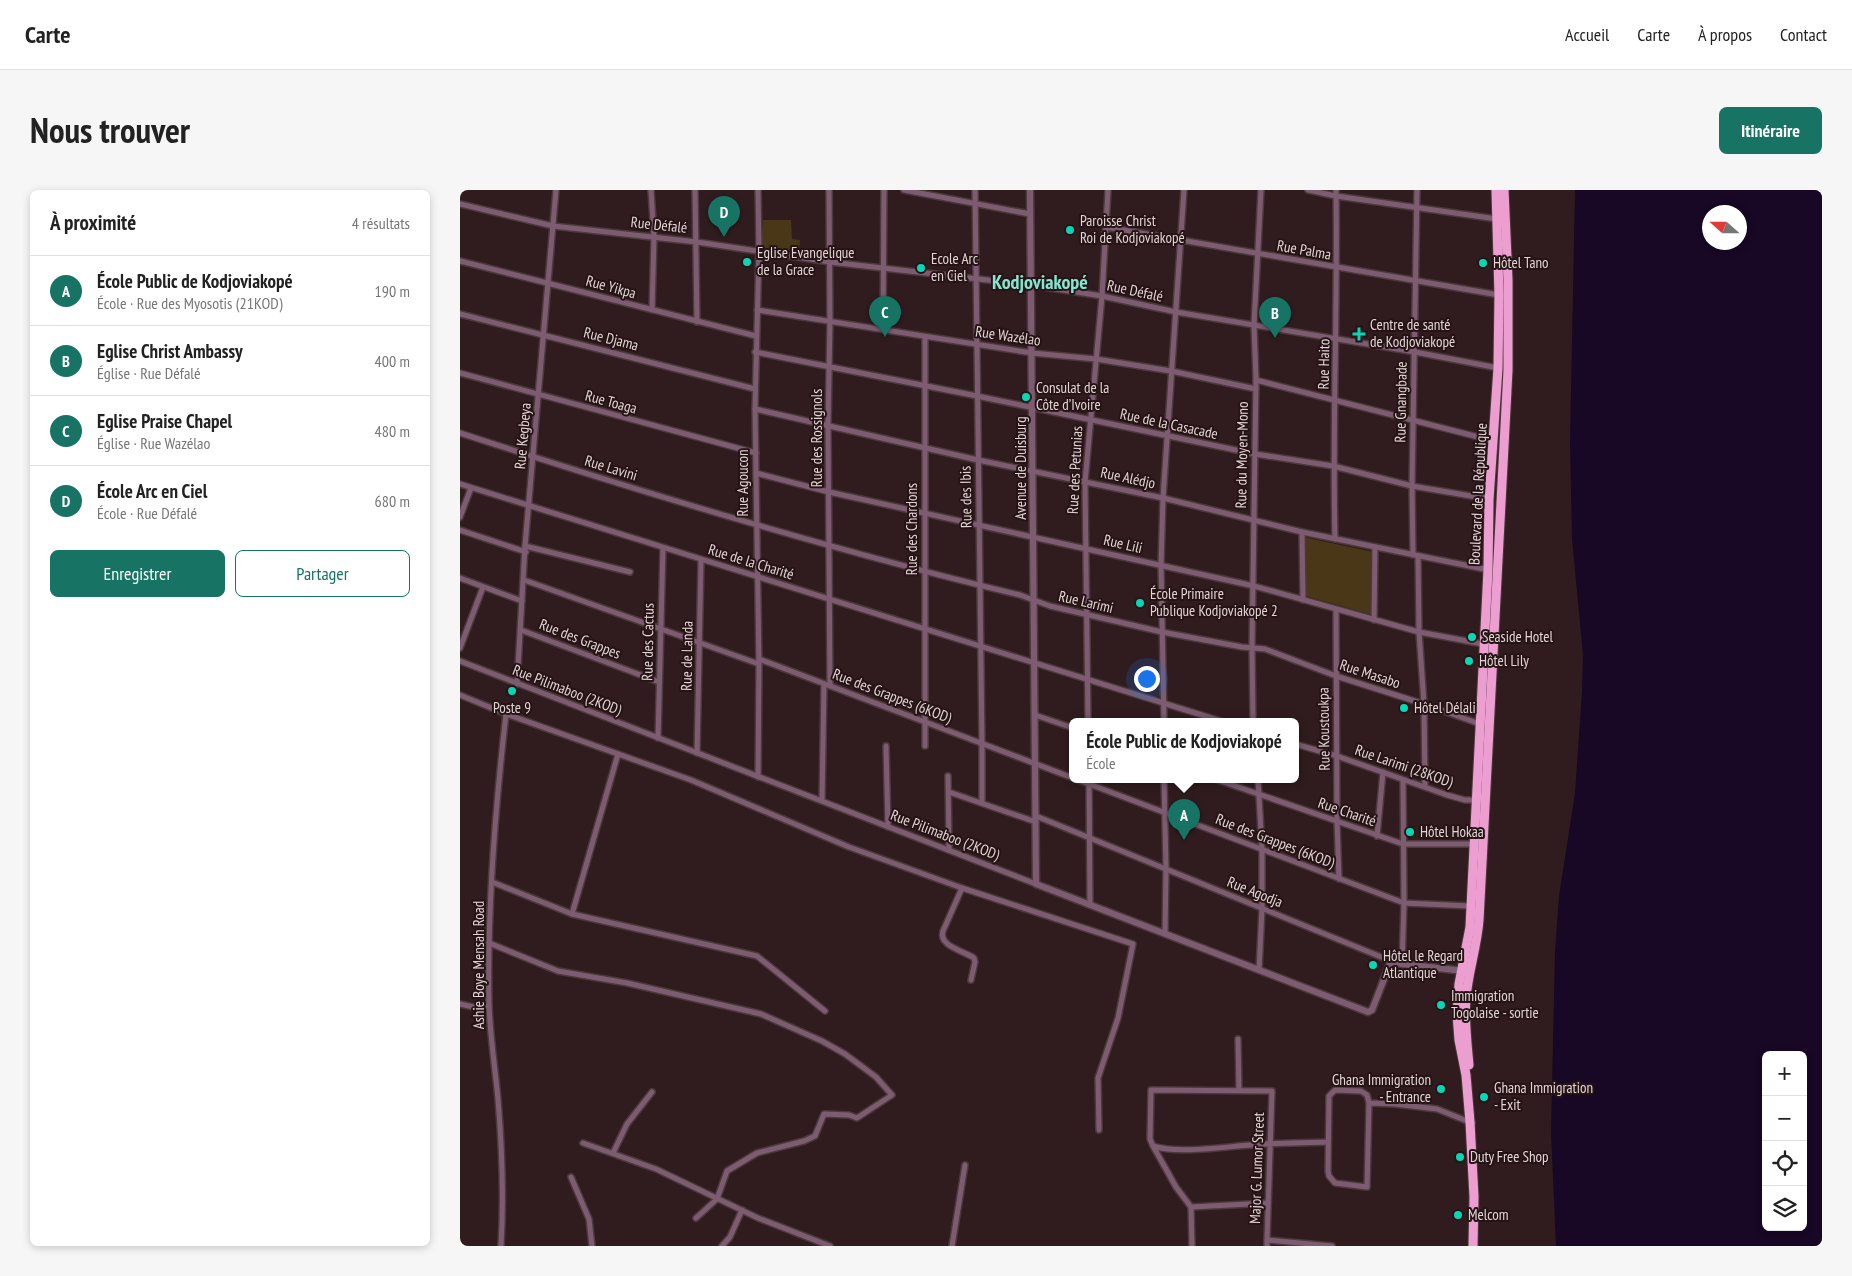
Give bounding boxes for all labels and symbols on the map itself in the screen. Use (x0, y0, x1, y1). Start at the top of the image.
pin: D (708, 196, 740, 237)
north arrow (1702, 205, 1747, 250)
place label: Paroisse Christ Roi de Kodjoviakopé (1080, 211, 1185, 247)
street label: Rue Défalé (630, 212, 688, 237)
marker: Paroisse Christ Roi de Kodjoviakopé (1064, 224, 1076, 236)
street label: Rue Palma (1275, 235, 1333, 264)
place label: Eglise Evangelique de la Grace (757, 243, 855, 279)
place label: Ecole Arc en Ciel (931, 249, 979, 285)
place label: Hôtel Tano (1493, 253, 1549, 272)
marker: Eglise Evangelique de la Grace (741, 256, 753, 268)
marker: Hôtel Tano (1477, 257, 1489, 269)
marker: Ecole Arc en Ciel (915, 262, 927, 274)
district label: Kodjoviakopé (992, 269, 1088, 295)
street label: Rue Yikpa (584, 271, 638, 302)
street label: Rue Défalé (1105, 275, 1165, 306)
pin: C (869, 296, 901, 337)
pin: B (1259, 297, 1291, 338)
place label: Centre de santé de Kodjoviakopé (1370, 315, 1455, 351)
street label: Rue Wazélao (974, 322, 1042, 349)
street label: Rue Djama (582, 323, 641, 355)
marker: Centre de santé de Kodjoviakopé (1352, 327, 1366, 341)
street label: Rue Haito (1314, 338, 1333, 390)
street label: Rue Gnangbade (1390, 361, 1411, 443)
place label: Consulat de la Côte d’Ivoire (1036, 378, 1109, 414)
street label: Rue Toaga (583, 386, 639, 418)
street label: Rue des Rossignols (807, 389, 826, 487)
marker: Consulat de la Côte d’Ivoire (1020, 391, 1032, 403)
street label: Rue du Moyen-Mono (1231, 401, 1252, 509)
street label: Rue Kegbeya (510, 402, 535, 470)
street label: Rue de la Casacade (1119, 404, 1220, 443)
street label: Avenue de Duisburg (1011, 416, 1030, 520)
street label: Boulevard de la République (1464, 423, 1491, 565)
street label: Rue des Petunias (1063, 425, 1086, 514)
street label: Rue Agoucon (733, 449, 752, 517)
street label: Rue Lavini (583, 451, 640, 485)
street label: Rue Alédjo (1099, 462, 1157, 493)
street label: Rue des Ibis (955, 466, 976, 528)
street label: Rue des Chardons (902, 483, 921, 575)
street label: Rue Lili (1102, 530, 1144, 557)
street label: Rue de la Charité (706, 539, 796, 584)
place label: École Primaire Publique Kodjoviakopé 2 (1150, 584, 1278, 620)
street label: Rue Larimi (1057, 586, 1115, 617)
marker: École Primaire Publique Kodjoviakopé 2 (1134, 597, 1146, 609)
street label: Rue des Cactus (637, 603, 658, 681)
street label: Rue des Grappes (537, 614, 624, 663)
street label: Rue de Landa (676, 621, 697, 691)
place label: Seaside Hotel (1482, 627, 1554, 646)
marker: Seaside Hotel (1466, 631, 1478, 643)
place label: Hôtel Lily (1479, 651, 1529, 670)
street label: Rue Masabo (1337, 655, 1403, 692)
marker: Hôtel Lily (1463, 655, 1475, 667)
street label: Rue Pilimaboo (2KOD) (510, 660, 625, 719)
street label: Rue des Grappes (6KOD) (830, 664, 955, 727)
your location (1134, 666, 1160, 692)
marker: Poste 9 (506, 685, 518, 697)
street label: Rue Koustoukpa (1313, 687, 1334, 771)
place label: Poste 9 (493, 698, 531, 717)
place label: Hôtel Délali (1414, 698, 1476, 717)
marker: Hôtel Délali (1398, 702, 1410, 714)
street label: Rue Larimi (28KOD) (1353, 740, 1456, 791)
street label: Rue Charité (1316, 793, 1379, 830)
pin: A (1168, 799, 1200, 840)
street label: Rue Pilimaboo (2KOD) (888, 805, 1003, 864)
street label: Rue des Grappes (6KOD) (1213, 809, 1338, 872)
place label: Hôtel Hokaa (1420, 822, 1484, 841)
marker: Hôtel Hokaa (1404, 826, 1416, 838)
street label: Rue Agodja (1225, 872, 1286, 911)
street label: Ashie Boye Mensah Road (469, 901, 488, 1029)
place label: Hôtel le Regard Atlantique (1383, 946, 1463, 982)
marker: Hôtel le Regard Atlantique (1367, 959, 1379, 971)
place label: Immigration Togolaise - sortie (1451, 986, 1539, 1022)
marker: Immigration Togolaise - sortie (1435, 999, 1447, 1011)
place label: Ghana Immigration - Entrance (1332, 1070, 1431, 1106)
place label: Ghana Immigration - Exit (1494, 1078, 1593, 1114)
marker: Ghana Immigration - Entrance (1435, 1083, 1447, 1095)
marker: Ghana Immigration - Exit (1478, 1091, 1490, 1103)
street label: Major G. Lumor Street (1245, 1112, 1268, 1224)
place label: Duty Free Shop (1470, 1147, 1549, 1166)
marker: Duty Free Shop (1454, 1151, 1466, 1163)
place label: Melcom (1468, 1205, 1509, 1224)
marker: Melcom (1452, 1209, 1464, 1221)

